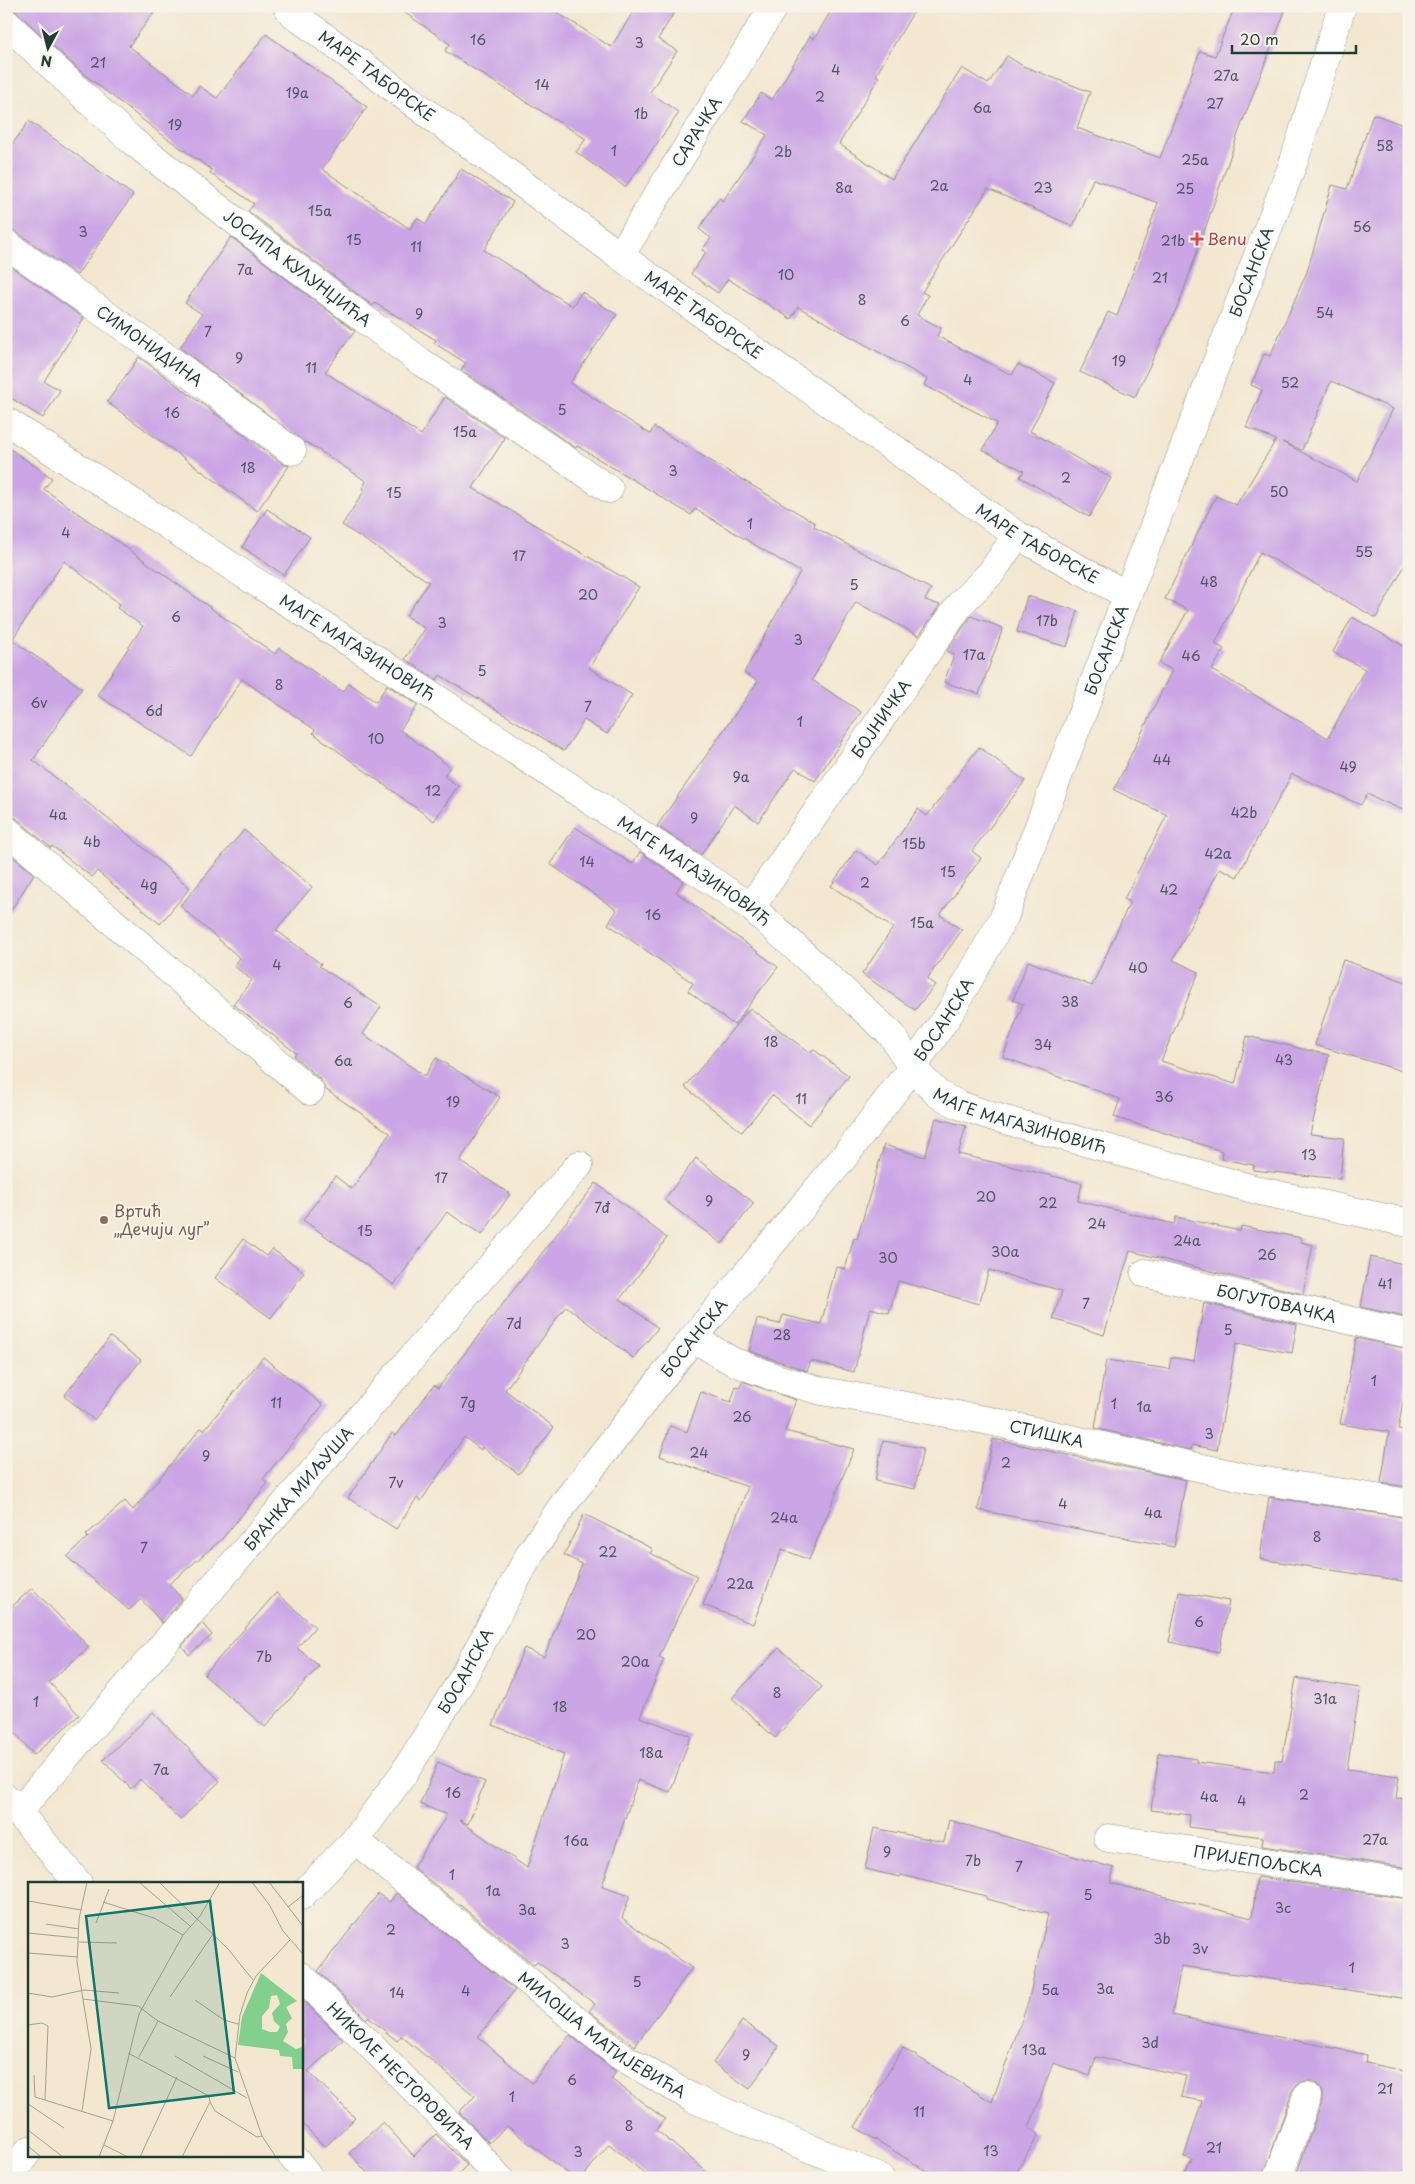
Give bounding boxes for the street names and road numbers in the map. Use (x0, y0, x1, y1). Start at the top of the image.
street label: МАРЕ ТАБОРСКЕ (314, 24, 441, 126)
street label: САРАЧКА (665, 91, 727, 171)
street label: ЈОСИПА КУЛУНЏИЋА (219, 203, 377, 331)
street label: БОСАНСКА (1222, 223, 1279, 320)
street label: МАРЕ ТАБОРСКЕ (640, 264, 768, 364)
street label: СИМОНИДИНА (92, 299, 209, 391)
street label: МАРЕ ТАБОРСКЕ (972, 497, 1104, 589)
street label: МАГЕ МАГАЗИНОВИЋ (275, 587, 440, 706)
street label: БОСАНСКА (1077, 601, 1134, 698)
street label: БОЈНИЧКА (845, 674, 916, 762)
street label: МАГЕ МАГАЗИНОВИЋ (613, 809, 777, 931)
street label: БОСАНСКА (907, 973, 978, 1065)
street label: МАГЕ МАГАЗИНОВИЋ (930, 1081, 1110, 1159)
street label: БОГУТОВАЧКА (1214, 1277, 1339, 1328)
street label: БОСАНСКА (654, 1293, 732, 1382)
street label: СТИШКА (1007, 1413, 1086, 1453)
street label: БРАНКА МИЉУША (237, 1420, 358, 1555)
street label: БОСАНСКА (431, 1623, 498, 1718)
street label: ПРИЈЕПОЉСКА (1192, 1838, 1325, 1882)
street label: МИЛОША МАТИЈЕВИЋА (514, 1965, 691, 2103)
street label: НИКОЛЕ НЕСТОРОВИЋА (322, 1996, 481, 2154)

